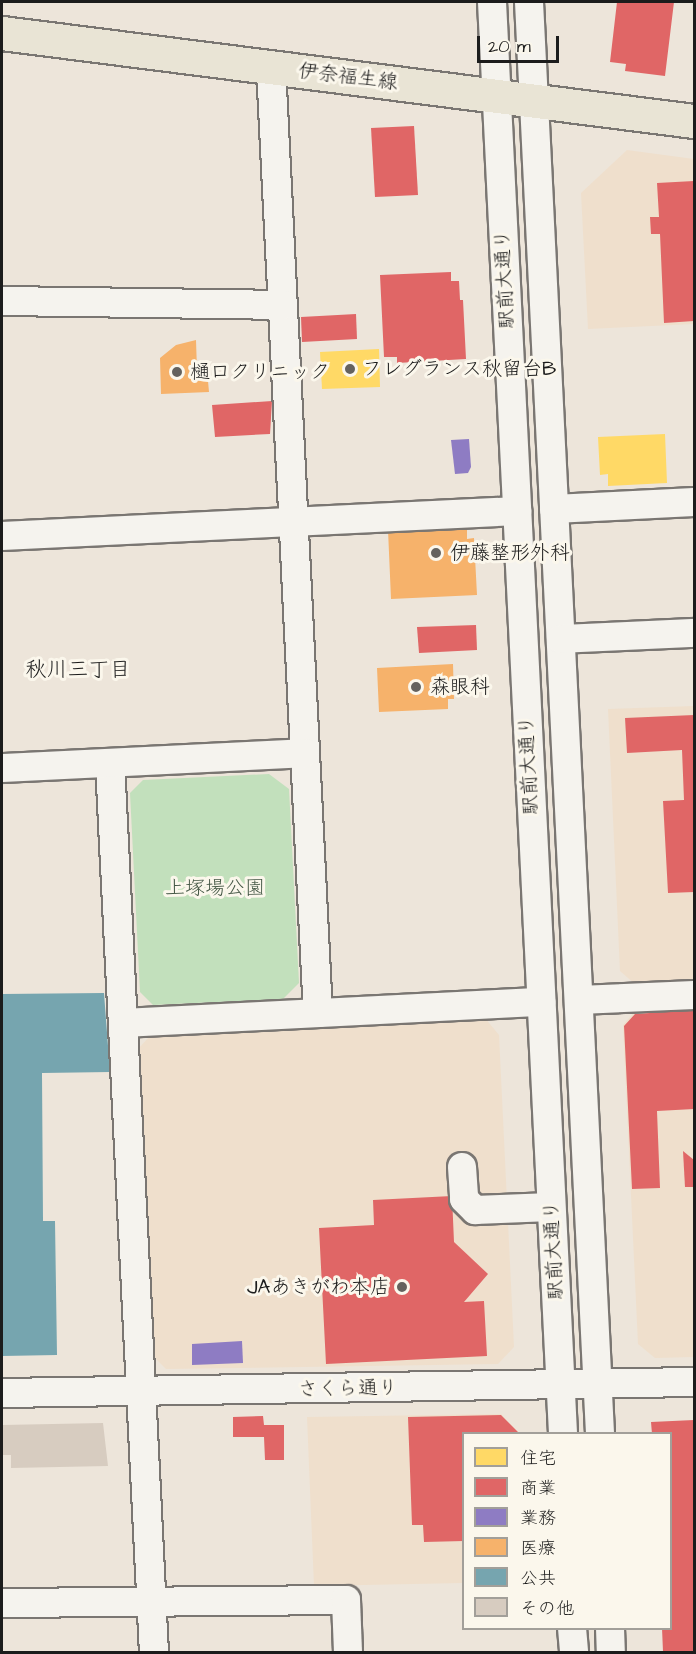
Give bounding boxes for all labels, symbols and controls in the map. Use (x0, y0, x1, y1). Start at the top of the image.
scale bar (480, 24, 562, 62)
text: 20 m (488, 34, 531, 59)
street label: 伊奈福生線 (297, 59, 399, 95)
street label: 駅前大通り (490, 228, 520, 330)
place label: フレグランス秋留台B (362, 357, 556, 381)
place label: 樋口クリニック (190, 360, 330, 384)
marker: フレグランス秋留台B (343, 362, 357, 376)
marker: 樋口クリニック (168, 363, 186, 381)
place label: 伊藤整形外科 (450, 541, 570, 565)
marker: 伊藤整形外科 (427, 544, 445, 562)
district label: 秋川三丁目 (26, 657, 130, 683)
place label: 森眼科 (430, 675, 490, 699)
marker: 森眼科 (407, 678, 425, 696)
street label: 駅前大通り (514, 714, 544, 816)
park label: 上塚場公園 (165, 876, 265, 900)
street label: 駅前大通り (539, 1199, 569, 1301)
place label: JAあきがわ本店 (247, 1275, 390, 1299)
marker: JAあきがわ本店 (395, 1280, 409, 1294)
street label: さくら通り (298, 1376, 398, 1402)
legend (462, 1432, 672, 1630)
text: 住宅 (520, 1446, 556, 1471)
text: 商業 (520, 1476, 556, 1501)
text: 業務 (520, 1506, 556, 1531)
text: 医療 (520, 1536, 556, 1561)
text: 公共 (520, 1566, 556, 1591)
text: その他 (520, 1596, 574, 1621)

